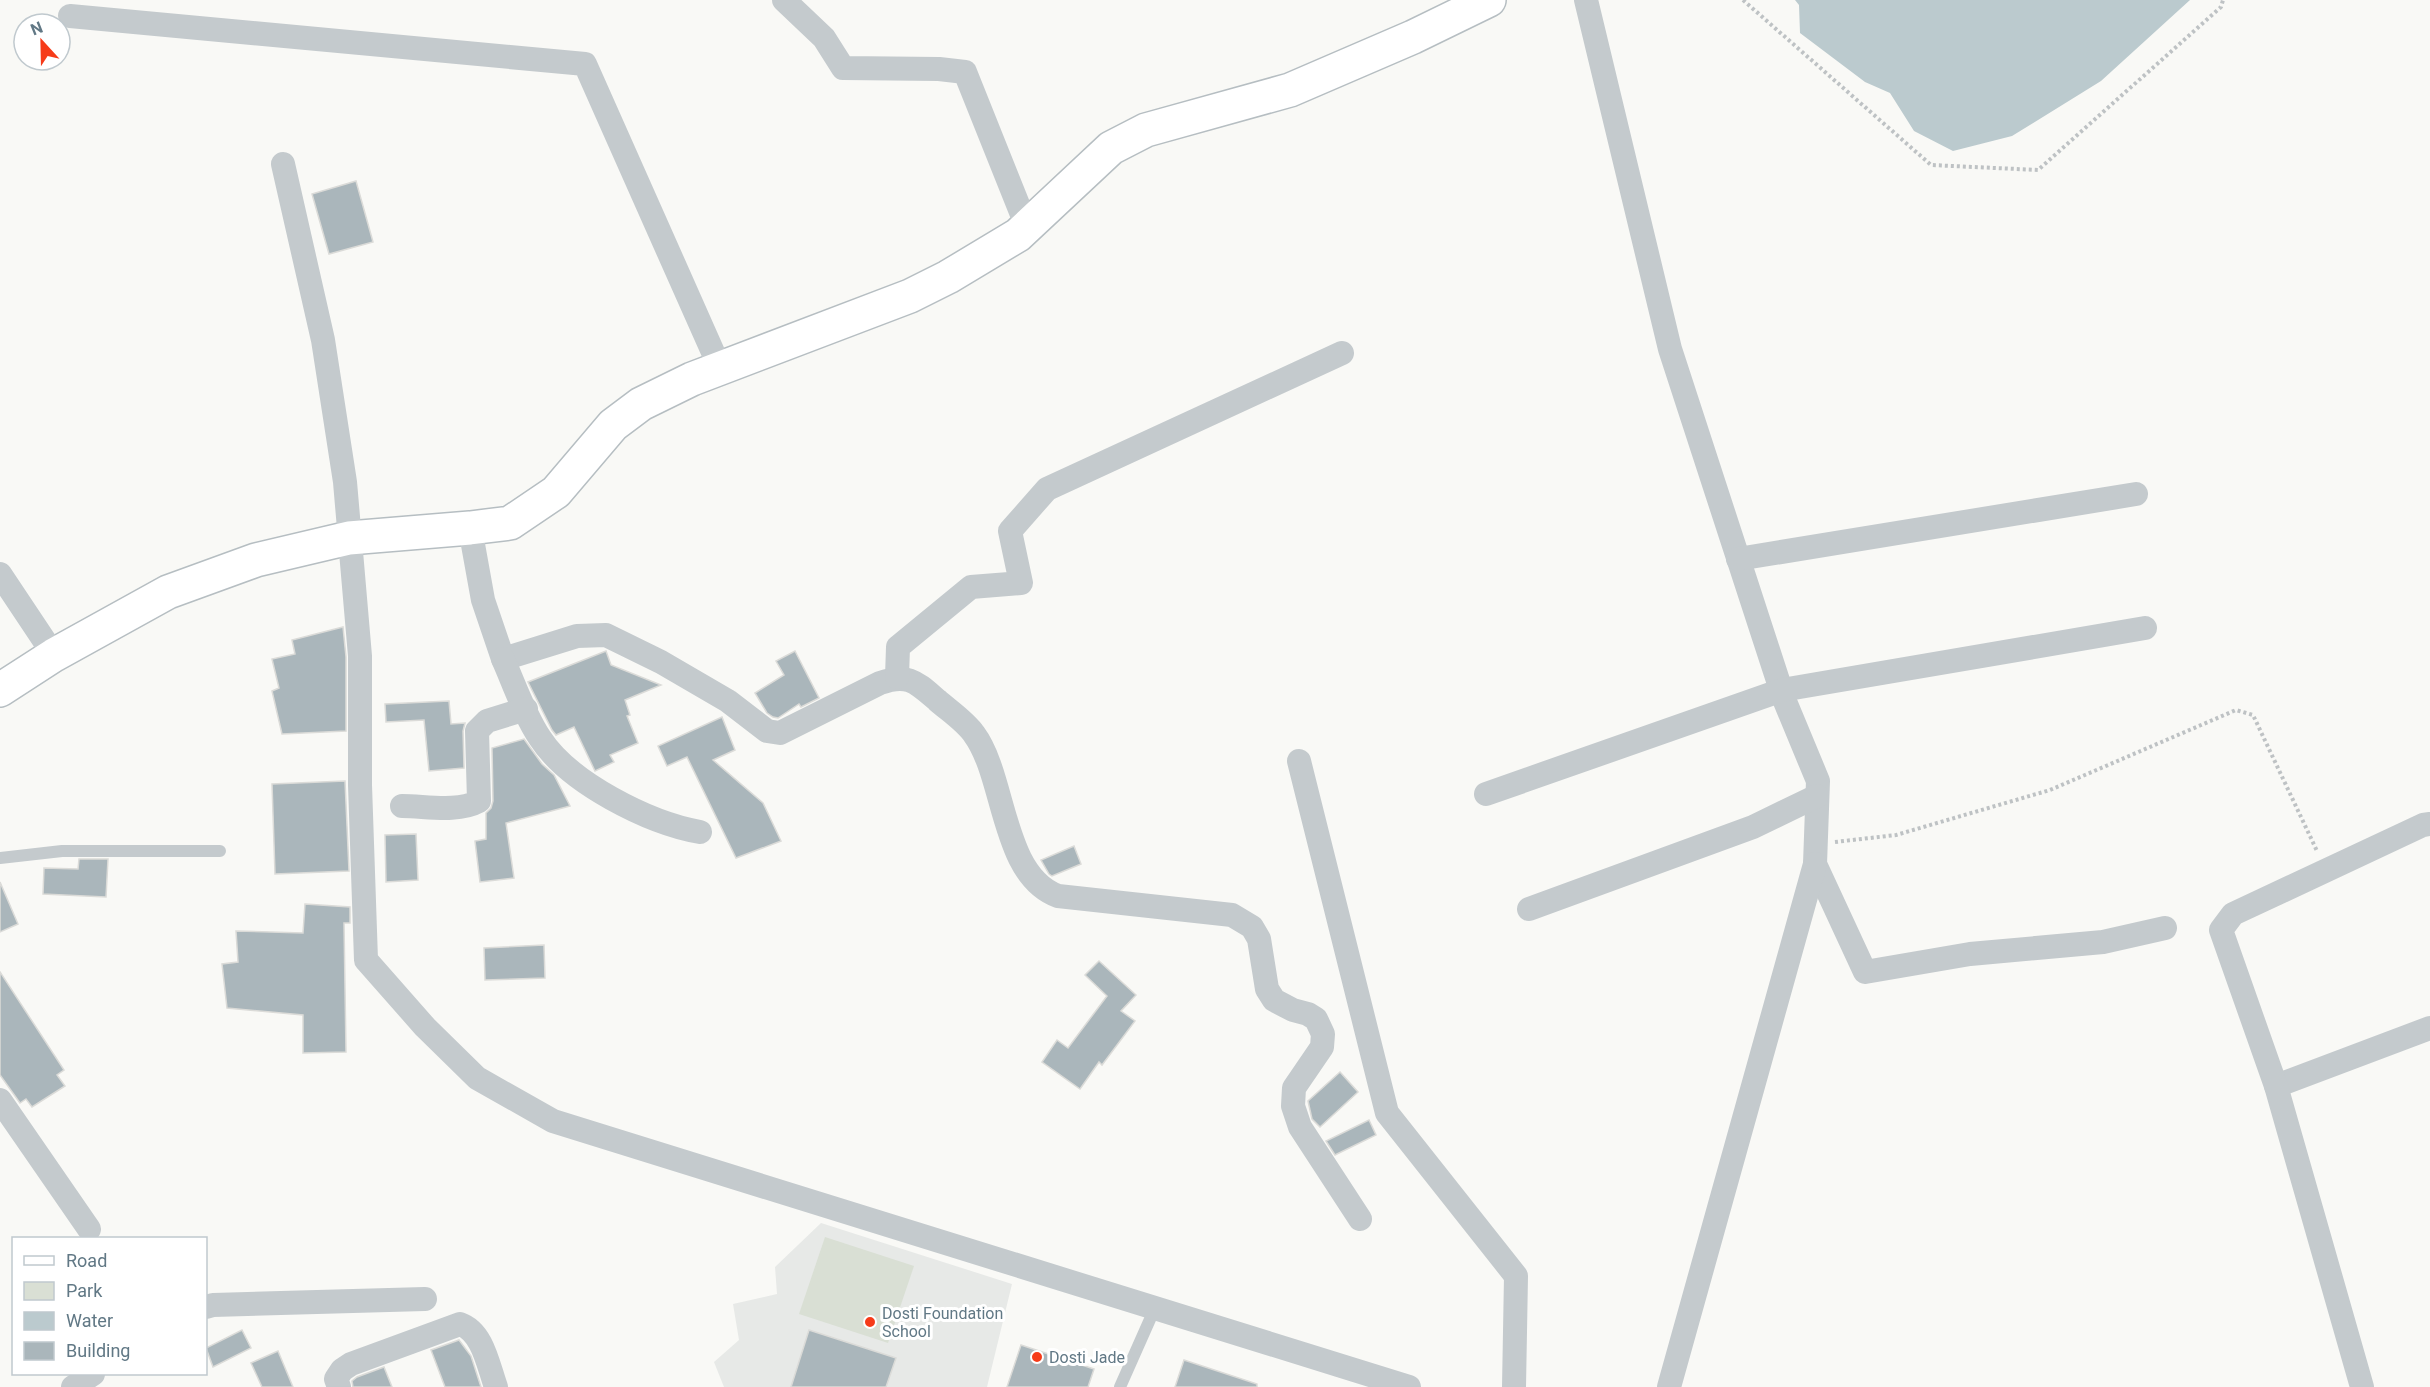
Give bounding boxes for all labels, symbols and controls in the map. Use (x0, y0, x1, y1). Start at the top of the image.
north arrow (12, 12, 72, 72)
text: N (28, 18, 45, 39)
legend (12, 1237, 207, 1375)
text: Road (66, 1250, 107, 1271)
text: Park (66, 1280, 103, 1301)
place label: Dosti Foundation School (882, 1304, 1003, 1341)
text: Water (66, 1310, 113, 1331)
marker: Dosti Foundation School (863, 1315, 877, 1329)
text: Building (66, 1340, 130, 1361)
place label: Dosti Jade (1049, 1348, 1125, 1367)
marker: Dosti Jade (1030, 1350, 1044, 1364)

